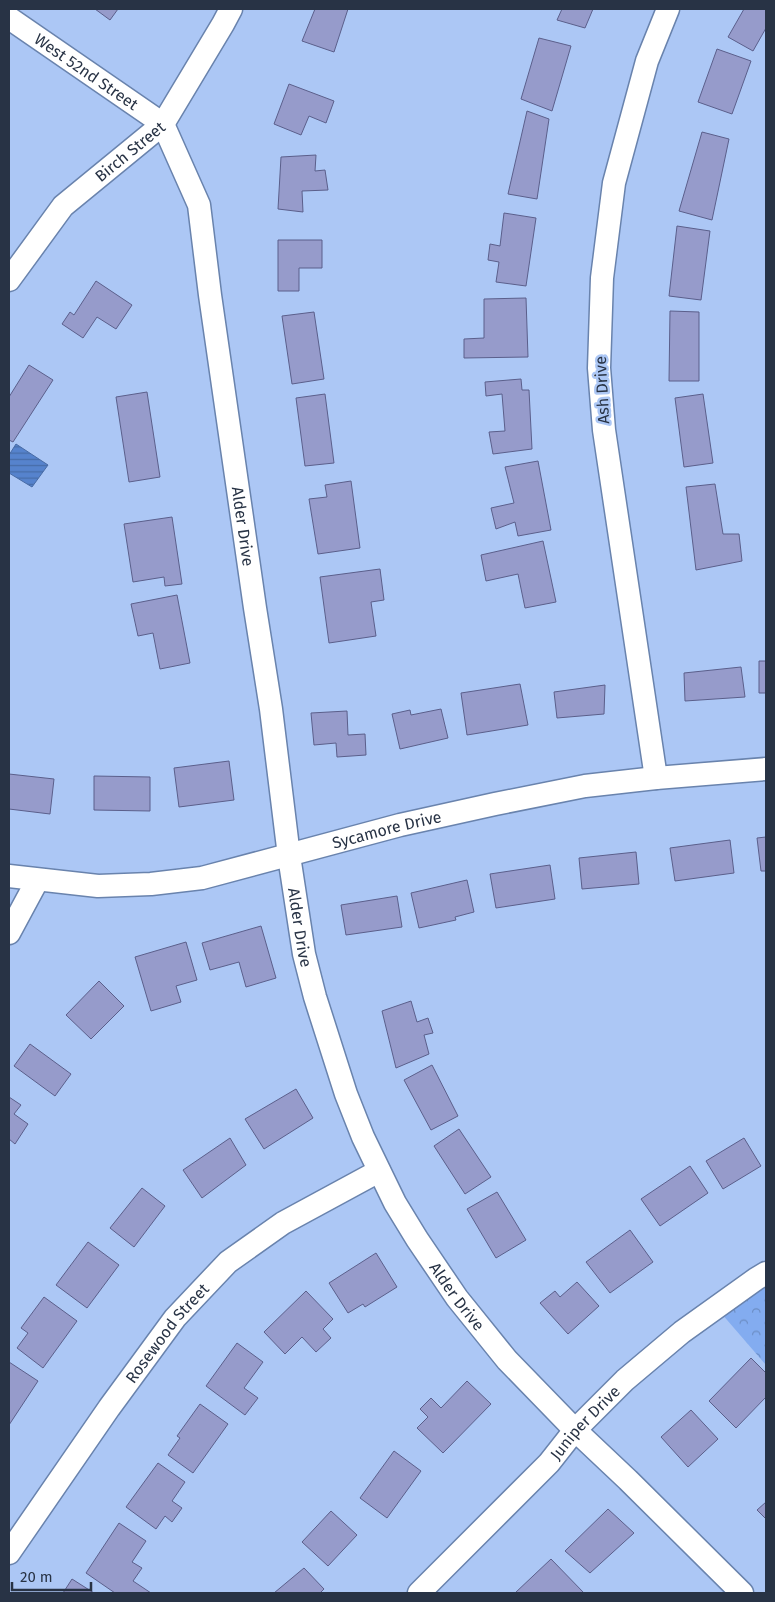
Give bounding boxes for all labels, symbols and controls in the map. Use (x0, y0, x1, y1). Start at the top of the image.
street label: West 52nd Street (31, 29, 142, 114)
street label: Birch Street (91, 117, 169, 185)
street label: Ash Drive (591, 356, 613, 424)
street label: Alder Drive (228, 485, 258, 567)
street label: Sycamore Drive (330, 807, 443, 852)
street label: Alder Drive (284, 886, 316, 969)
street label: Alder Drive (426, 1258, 489, 1334)
street label: Rosewood Street (121, 1279, 213, 1387)
street label: Juniper Drive (546, 1381, 624, 1463)
scale bar (12, 1560, 91, 1592)
text: 20 m (20, 1568, 53, 1586)

